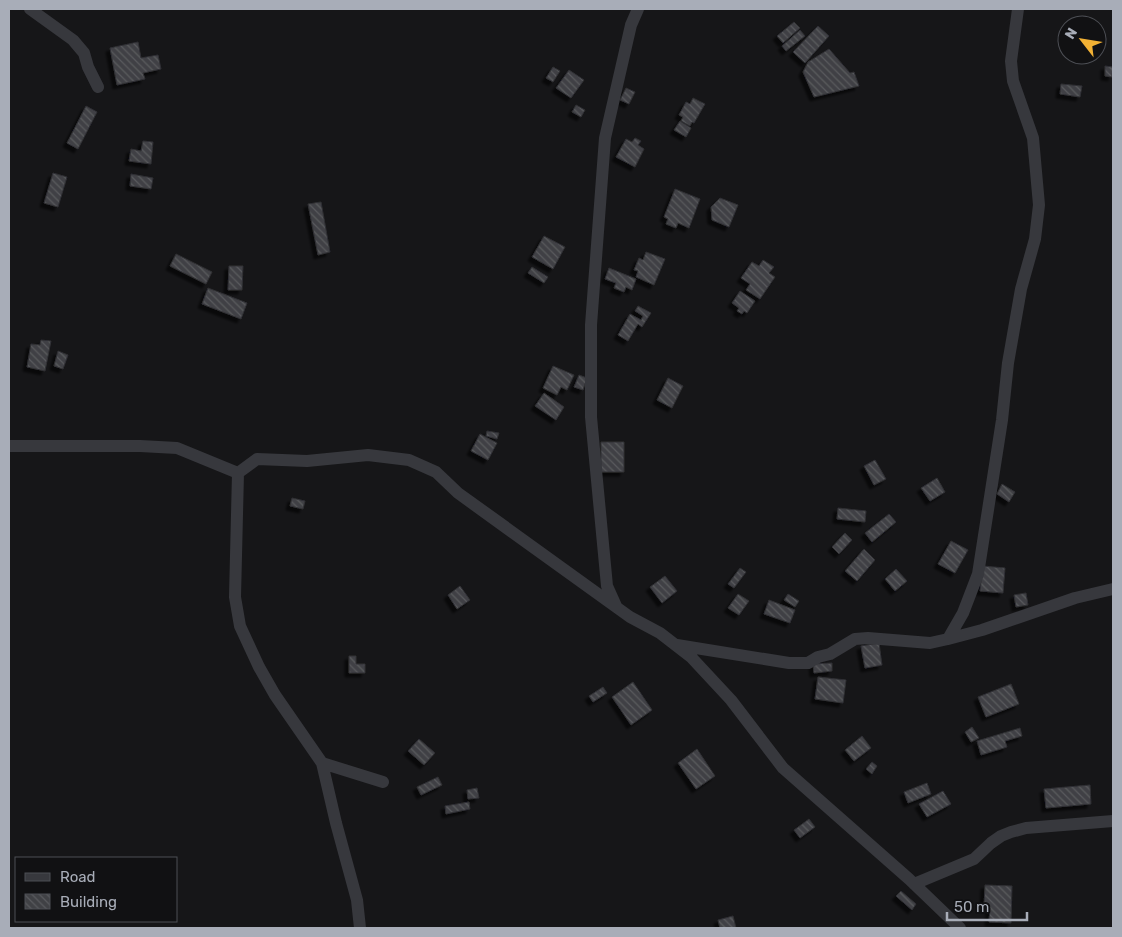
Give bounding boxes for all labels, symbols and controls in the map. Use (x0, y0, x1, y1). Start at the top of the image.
north arrow (1057, 15, 1107, 65)
text: N (1061, 25, 1081, 42)
legend (15, 857, 178, 922)
text: Road (60, 868, 96, 886)
scale bar (947, 890, 1027, 922)
text: Building (60, 893, 117, 911)
text: 50 m (954, 898, 989, 916)

